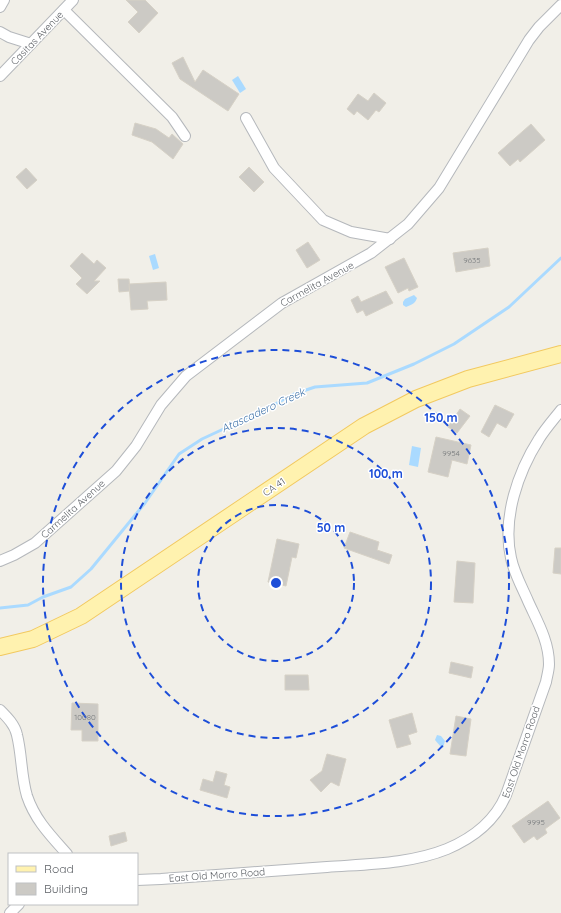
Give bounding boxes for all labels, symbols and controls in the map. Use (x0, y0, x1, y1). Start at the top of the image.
street label: Casitas Avenue (8, 8, 66, 68)
house number: 9635 (463, 255, 481, 265)
street label: Carmelita Avenue (278, 258, 356, 310)
water label: Atascadero Creek (219, 384, 308, 436)
text: 150 m (424, 410, 458, 425)
house number: 9954 (442, 448, 460, 458)
text: 100 m (369, 466, 403, 481)
street label: CA 41 (260, 475, 288, 499)
street label: Carmelita Avenue (38, 476, 108, 541)
text: 50 m (317, 520, 345, 535)
centre of rings (269, 576, 283, 590)
street label: East Old Morro Road (499, 704, 543, 800)
house number: 10080 (74, 712, 96, 722)
house number: 9995 (527, 817, 545, 827)
legend (8, 853, 138, 905)
text: Road (44, 861, 74, 876)
street label: East Old Morro Road (168, 865, 266, 885)
text: Building (44, 881, 88, 896)

